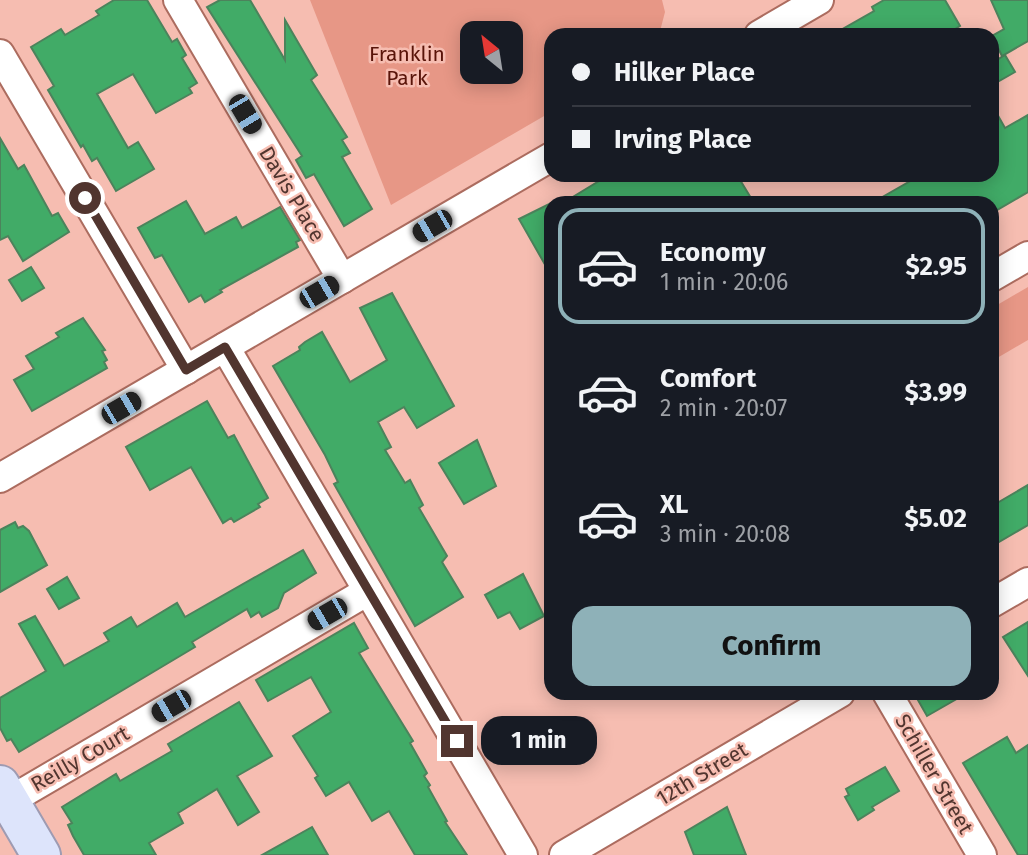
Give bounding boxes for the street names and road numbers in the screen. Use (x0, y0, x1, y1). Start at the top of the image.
street label: Davis Place (253, 142, 331, 246)
street label: Schiller Street (889, 709, 979, 839)
street label: Reilly Court (26, 720, 134, 798)
street label: 12th Street (652, 736, 753, 811)

